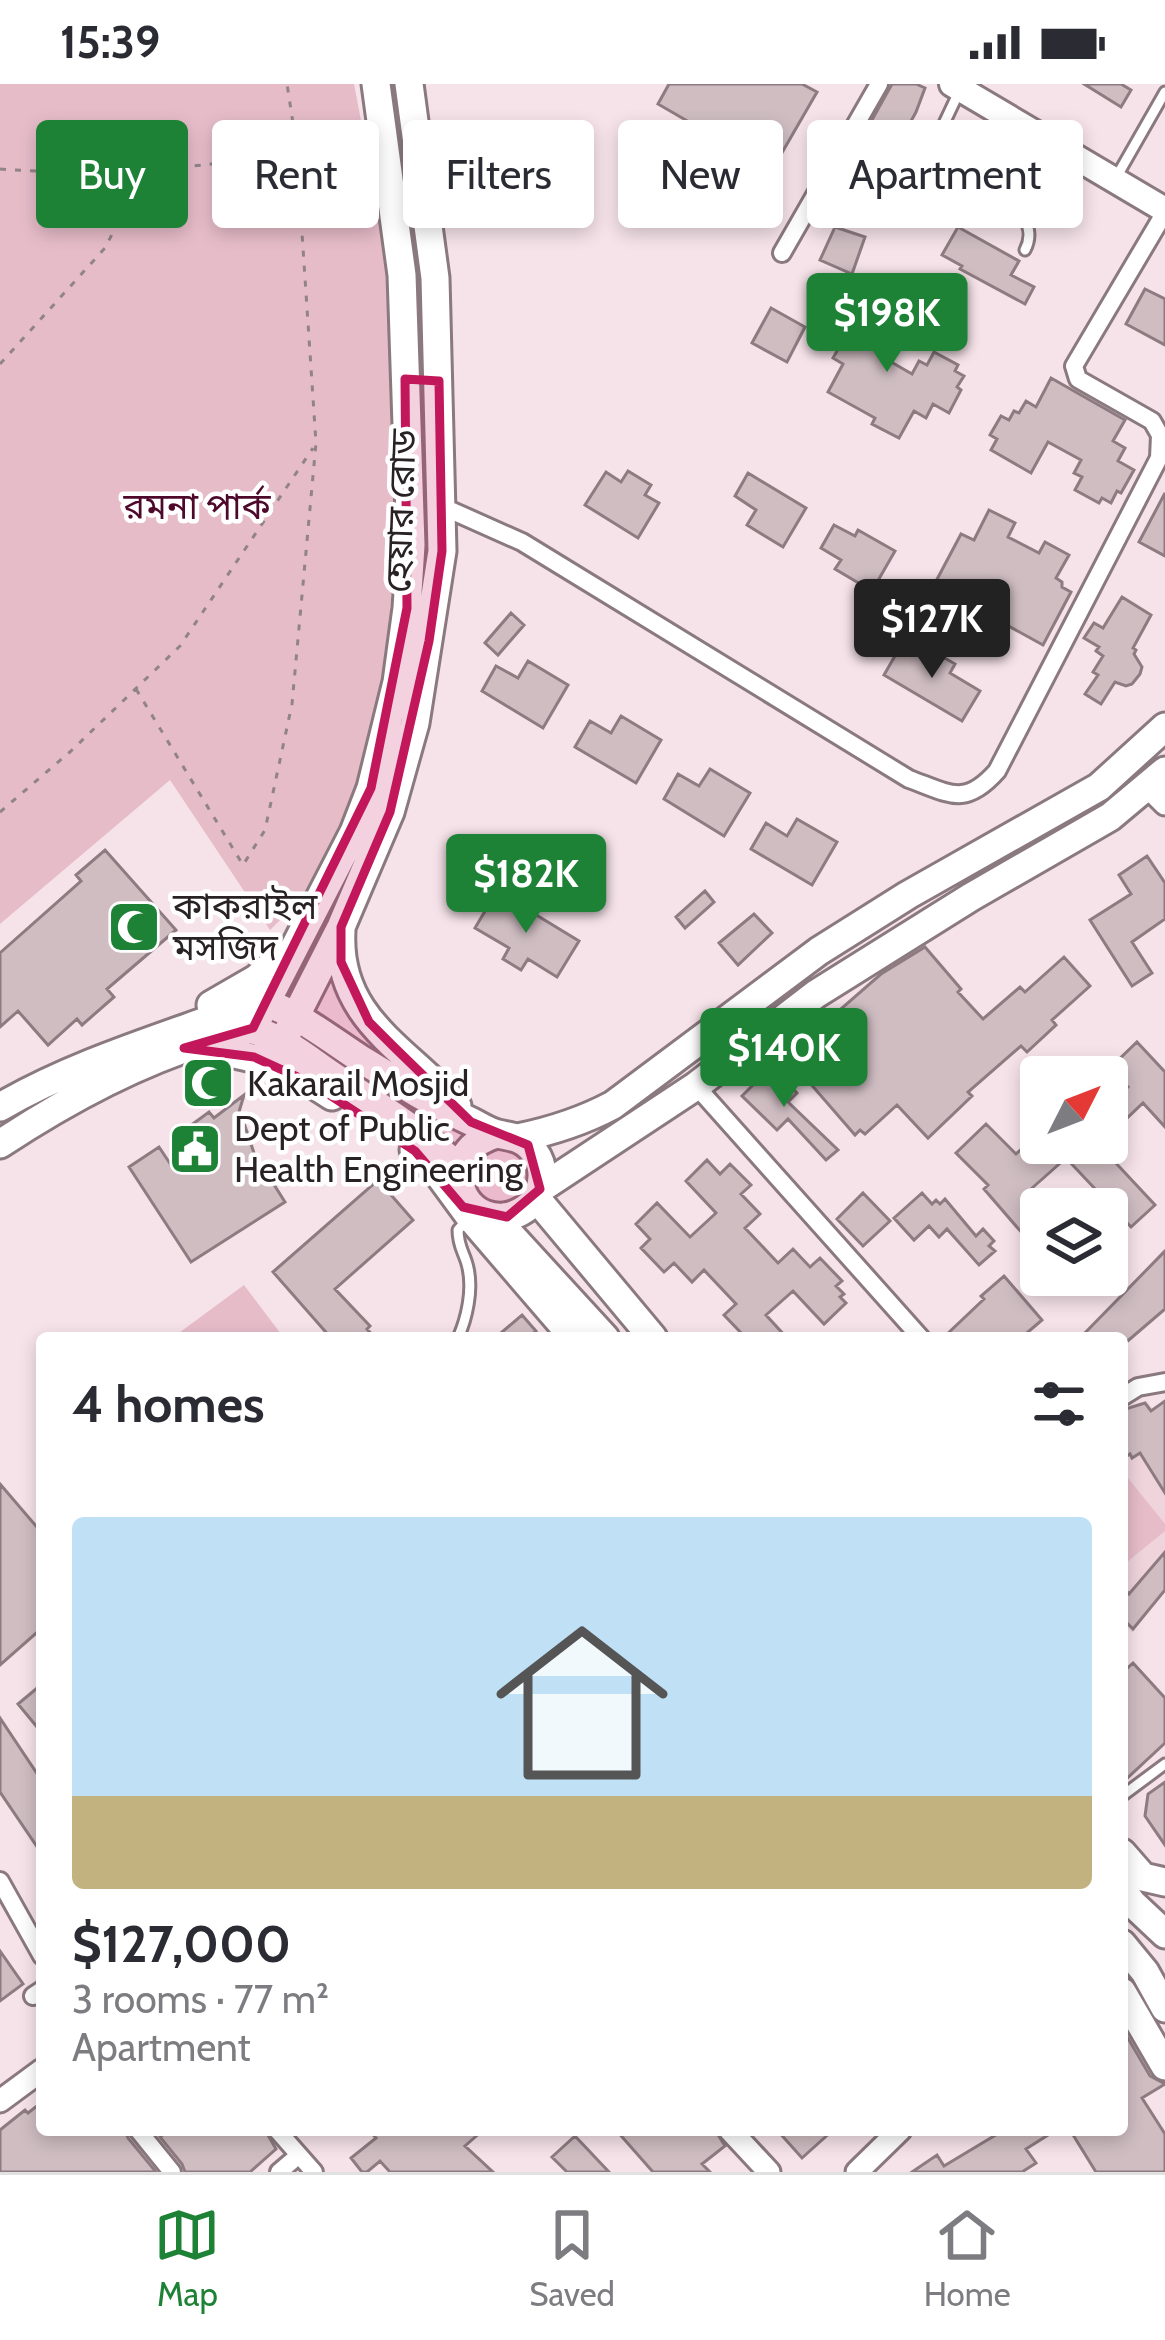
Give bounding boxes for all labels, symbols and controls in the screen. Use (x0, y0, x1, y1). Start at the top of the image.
text: 15:39 (60, 15, 160, 69)
chip: Buy (36, 120, 188, 228)
chip: Rent (212, 120, 379, 228)
chip: Filters (403, 120, 594, 228)
chip: New (618, 120, 783, 228)
chip: Apartment (807, 120, 1083, 228)
pin: $198K (803, 273, 971, 375)
text: $198K (834, 288, 940, 336)
street label: হেয়ার রোড (375, 428, 425, 593)
park label: রমনা পার্ক (122, 484, 272, 528)
pin: $127K (848, 579, 1016, 681)
text: $127K (881, 594, 983, 642)
pin: $182K (442, 834, 610, 936)
text: $182K (473, 849, 579, 897)
place label: কাকরাইল মসজিদ (172, 884, 318, 969)
mosque icon: কাকরাইল মসজিদ (106, 899, 162, 955)
pin: $140K (700, 1008, 868, 1110)
text: $140K (727, 1023, 841, 1071)
mosque icon: Kakarail Mosjid (180, 1055, 236, 1111)
north arrow (1020, 1056, 1128, 1164)
map controls (1020, 1056, 1128, 1296)
place label: Kakarail Mosjid (247, 1061, 469, 1105)
place label: Dept of Public Health Engineering (234, 1106, 524, 1191)
public building icon: Dept of Public Health Engineering (167, 1121, 223, 1177)
button: layers (1020, 1188, 1128, 1296)
icon: filters (1026, 1371, 1092, 1437)
text: 4 homes (72, 1373, 264, 1435)
icon: home (474, 1595, 690, 1811)
text: $127,000 (72, 1913, 291, 1975)
text: 3 rooms · 77 m² (72, 1975, 329, 2023)
text: Apartment (72, 2023, 251, 2071)
tab: Map (154, 2202, 220, 2314)
tab: Saved (529, 2202, 615, 2314)
tab: Home (924, 2202, 1011, 2314)

